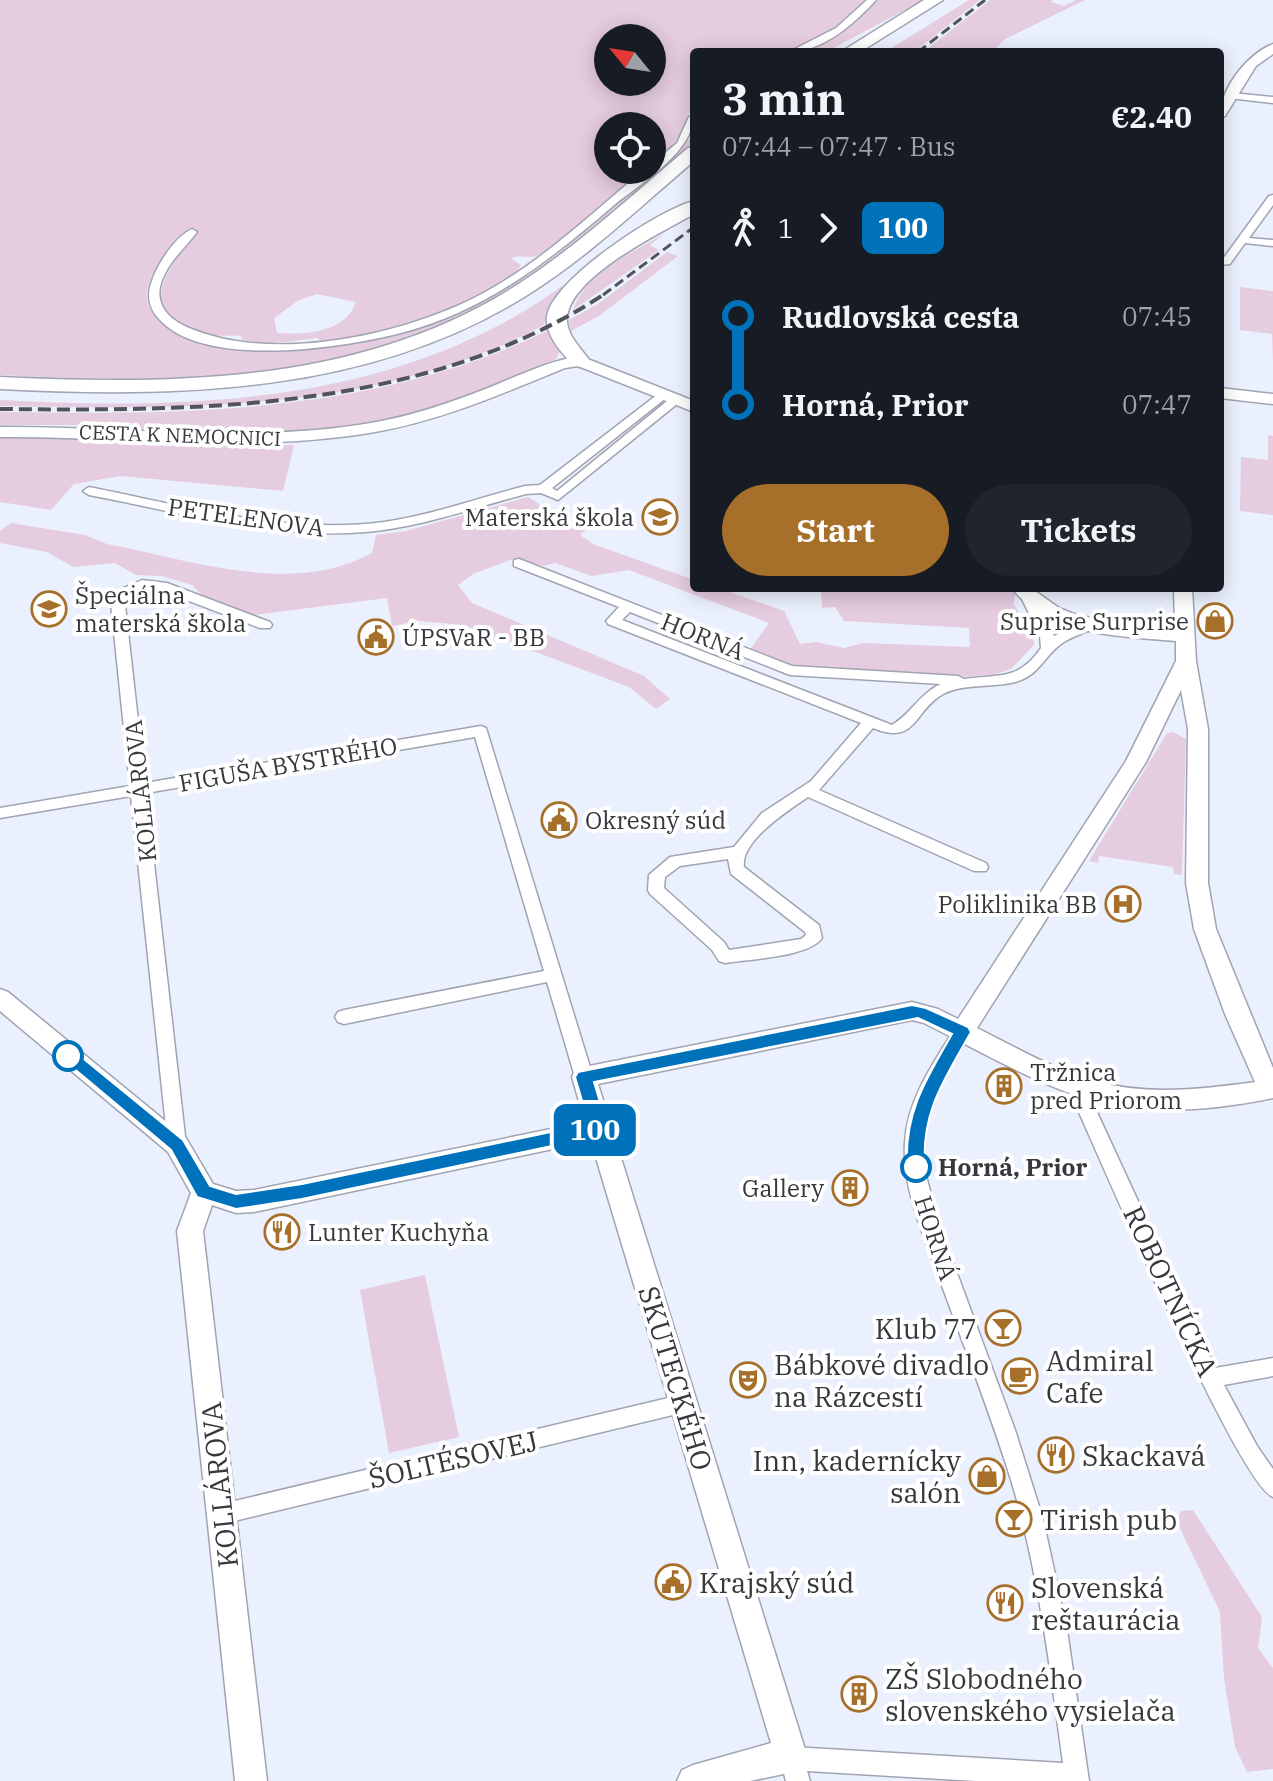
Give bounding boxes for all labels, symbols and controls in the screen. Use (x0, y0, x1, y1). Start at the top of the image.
north arrow (594, 24, 666, 96)
map controls (594, 24, 666, 184)
text: 3 min (722, 70, 845, 127)
text: €2.40 (1111, 97, 1192, 136)
button: locate (594, 112, 666, 184)
text: 07:44 – 07:47 · Bus (722, 129, 956, 163)
icon: walk (722, 206, 766, 250)
icon: forward (806, 206, 850, 250)
text: 100 (878, 209, 928, 246)
text: 1 (778, 211, 794, 245)
text: Rudlovská cesta (782, 297, 1020, 336)
text: 07:45 (1122, 299, 1192, 333)
text: Horná, Prior (782, 385, 969, 424)
text: 07:47 (1122, 387, 1192, 421)
street label: CESTA K NEMOCNICI (79, 418, 281, 452)
button: Start (722, 484, 949, 576)
button: Tickets (965, 484, 1192, 576)
street label: PETELENOVA (166, 490, 327, 544)
school or university icon: Materská škola (641, 498, 679, 536)
place label: Materská škola (465, 501, 634, 533)
place label: Špeciálna materská škola (75, 579, 246, 639)
school or university icon: Špeciálna materská škola (30, 590, 68, 628)
shop icon: Suprise Surprise (1196, 602, 1234, 640)
street label: HORNÁ (657, 605, 750, 667)
place label: Suprise Surprise (1000, 605, 1189, 637)
public building icon: ÚPSVaR - BB (357, 618, 395, 656)
place label: ÚPSVaR - BB (402, 621, 545, 653)
street label: KOLLÁROVA (117, 718, 163, 864)
street label: FIGUŠA BYSTRÉHO (176, 729, 400, 799)
public building icon: Okresný súd (540, 801, 578, 839)
place label: Okresný súd (585, 804, 726, 836)
hospital icon: Poliklinika BB (1104, 885, 1142, 923)
place label: Poliklinika BB (938, 888, 1097, 920)
unlabelled marker (53, 1041, 83, 1071)
place label: Tržnica pred Priorom (1030, 1056, 1182, 1116)
building icon: Tržnica pred Priorom (985, 1067, 1023, 1105)
line badge: 100 (549, 1104, 641, 1156)
text: 100 (570, 1111, 620, 1148)
place label: Horná, Prior (938, 1151, 1087, 1183)
marker: Horná, Prior (901, 1152, 931, 1182)
building icon: Gallery (831, 1169, 869, 1207)
place label: Gallery (742, 1172, 824, 1204)
street label: HORNÁ (907, 1192, 965, 1285)
street label: ROBOTNÍCKA (1115, 1200, 1227, 1382)
restaurant icon: Lunter Kuchyňa (263, 1213, 301, 1251)
place label: Lunter Kuchyňa (308, 1216, 489, 1248)
street label: SKUTECKÉHO (630, 1281, 722, 1475)
bar icon: Klub 77 (984, 1309, 1022, 1347)
place label: Klub 77 (875, 1310, 977, 1347)
place label: Admiral Cafe (1046, 1342, 1154, 1411)
place label: Bábkové divadlo na Rázcestí (774, 1346, 989, 1415)
cafe icon: Admiral Cafe (1001, 1357, 1039, 1395)
theatre icon: Bábkové divadlo na Rázcestí (729, 1361, 767, 1399)
street label: KOLLÁROVA (192, 1400, 246, 1570)
street label: ŠOLTÉSOVEJ (365, 1422, 541, 1496)
restaurant icon: Skackavá (1037, 1436, 1075, 1474)
place label: Skackavá (1082, 1437, 1206, 1474)
place label: Inn, kadernícky salón (753, 1442, 961, 1511)
shop icon: Inn, kadernícky salón (968, 1457, 1006, 1495)
bar icon: Tirish pub (995, 1500, 1033, 1538)
place label: Tirish pub (1040, 1501, 1177, 1538)
public building icon: Krajský súd (654, 1563, 692, 1601)
place label: Krajský súd (699, 1564, 854, 1601)
place label: Slovenská reštaurácia (1031, 1569, 1181, 1638)
restaurant icon: Slovenská reštaurácia (986, 1584, 1024, 1622)
place label: ZŠ Slobodného slovenského vysielača (885, 1660, 1176, 1729)
building icon: ZŠ Slobodného slovenského vysielača (840, 1675, 878, 1713)

